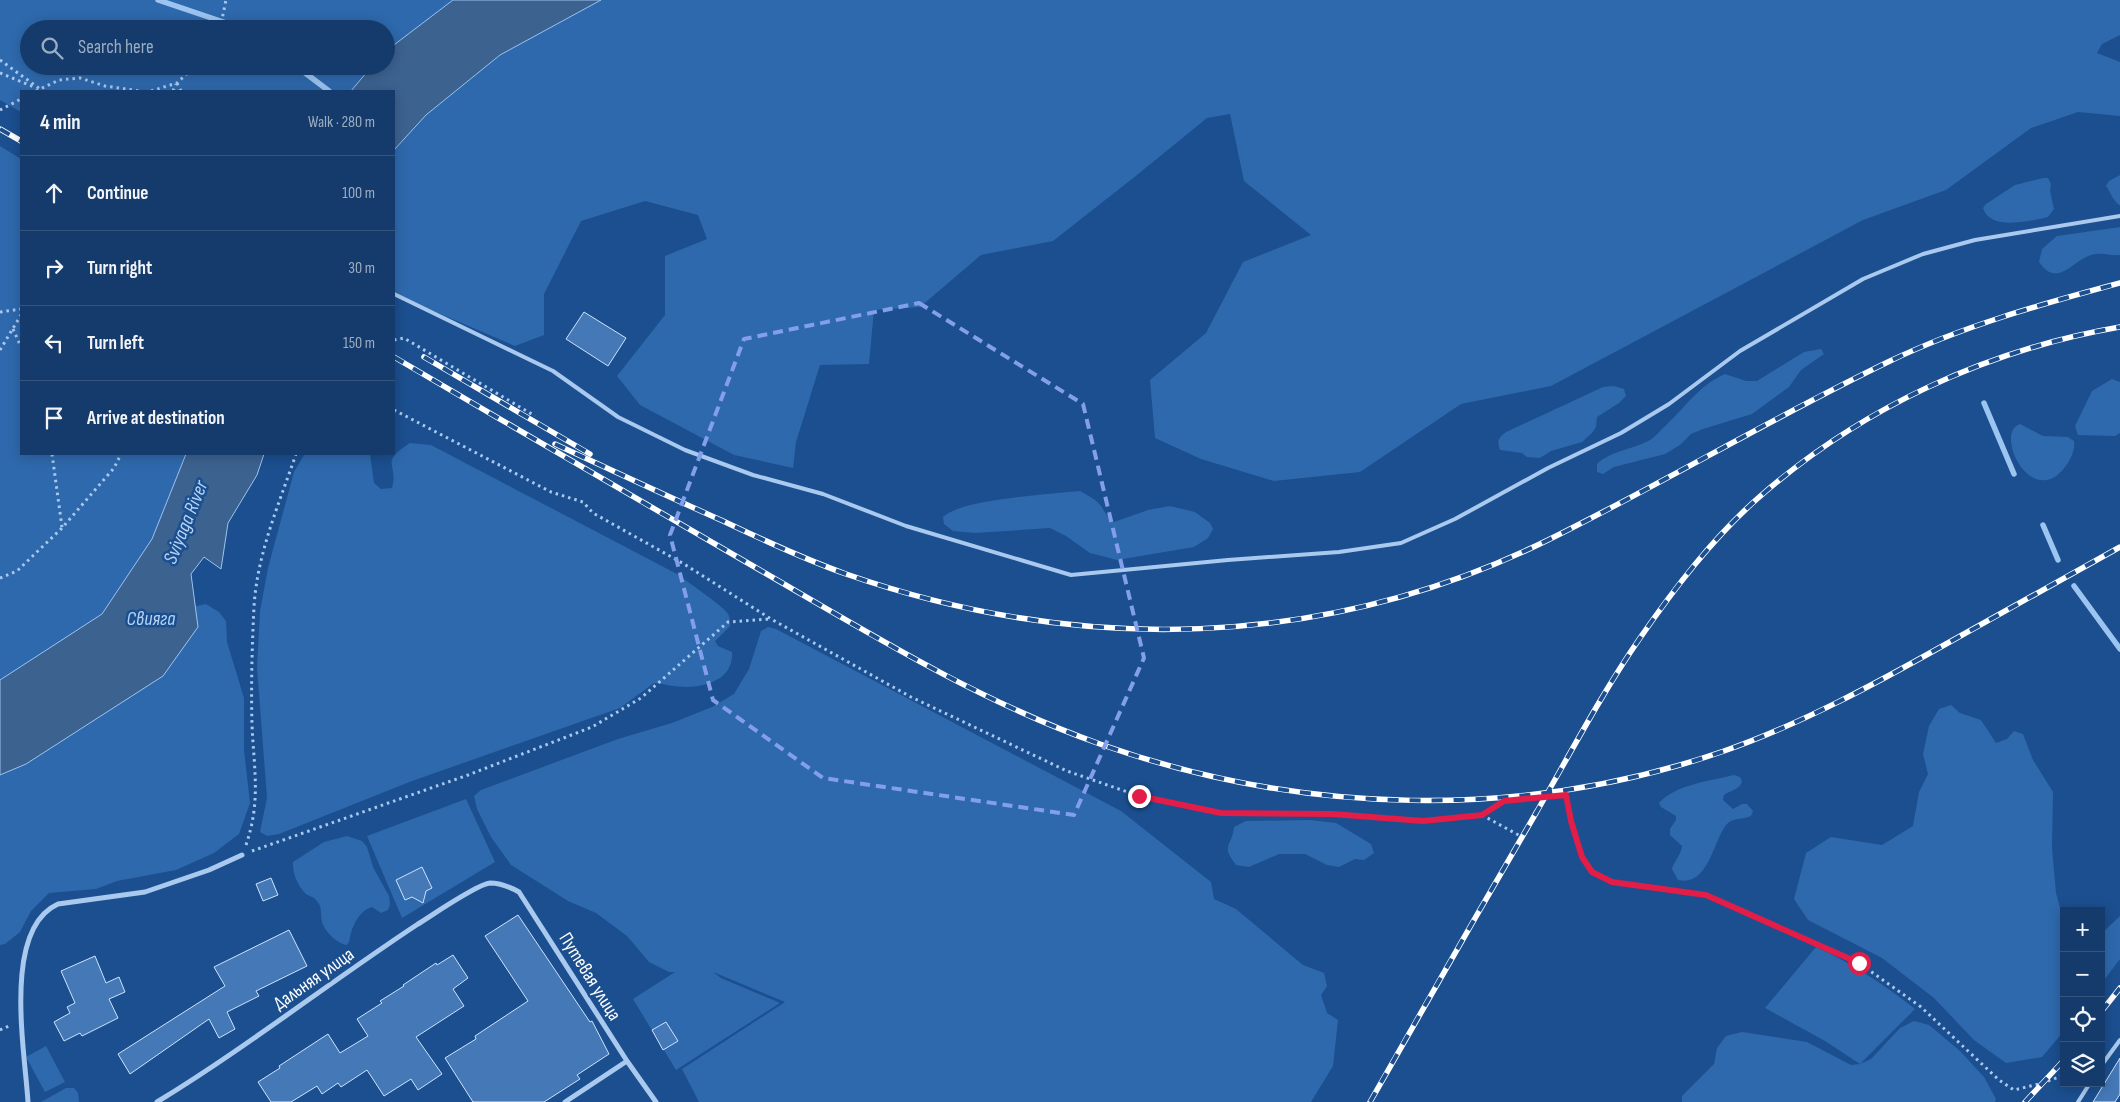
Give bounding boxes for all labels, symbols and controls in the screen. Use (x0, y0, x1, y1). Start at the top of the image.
search box (20, 20, 395, 75)
icon: search (38, 34, 66, 62)
text: Search here (78, 36, 154, 59)
text: 4 min (40, 110, 81, 135)
text: Walk · 280 m (308, 113, 375, 132)
icon: ahead (40, 179, 68, 207)
text: Continue (87, 182, 148, 205)
text: 100 m (342, 184, 375, 203)
icon: right (40, 254, 68, 282)
text: Turn right (87, 257, 152, 280)
text: 30 m (348, 259, 375, 278)
icon: left (40, 329, 68, 357)
text: Turn left (87, 332, 144, 355)
text: 150 m (343, 334, 375, 353)
icon: arrive (40, 404, 68, 432)
text: Arrive at destination (87, 407, 225, 430)
water label: Sviyaga River (158, 476, 214, 568)
water label: Свияга (127, 607, 175, 631)
route end (1128, 785, 1151, 808)
map controls (2060, 907, 2105, 1087)
button: + (2060, 907, 2105, 952)
street label: Путевая улица (554, 928, 626, 1025)
street label: Дальняя улица (269, 943, 359, 1015)
route start (1848, 952, 1871, 975)
button: − (2060, 952, 2105, 997)
button: locate (2060, 997, 2105, 1042)
button: layers (2060, 1042, 2105, 1087)

